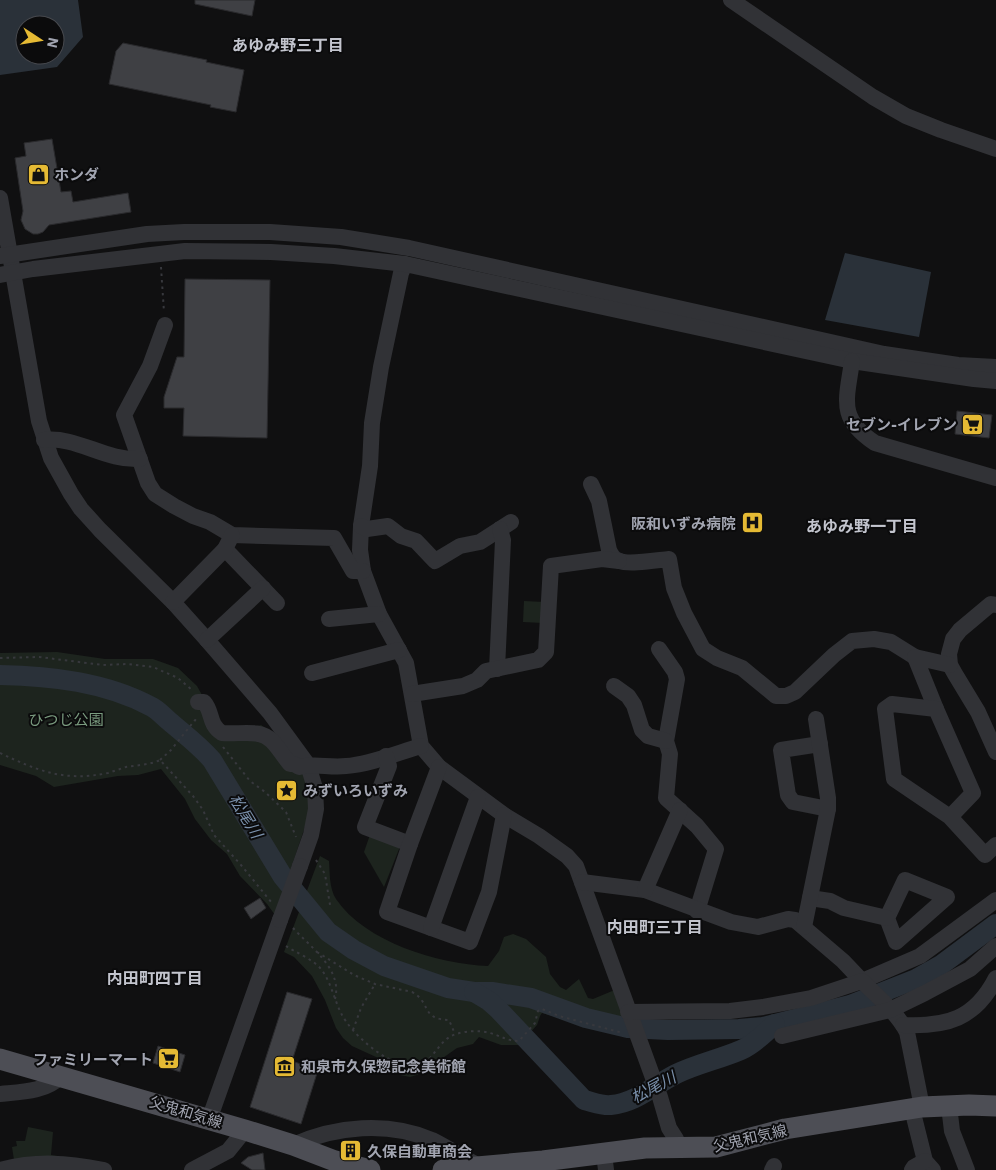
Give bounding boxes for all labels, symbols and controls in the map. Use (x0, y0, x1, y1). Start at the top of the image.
north arrow (15, 15, 65, 65)
district label: あゆみ野三丁目 (232, 35, 344, 55)
text: N (43, 36, 63, 50)
shop icon: ホンダ (26, 162, 50, 186)
place label: ホンダ (54, 165, 99, 184)
supermarket icon: セブン-イレブン (961, 412, 985, 436)
place label: セブン-イレブン (846, 415, 957, 434)
hospital icon: 阪和いずみ病院 (740, 511, 764, 535)
place label: 阪和いずみ病院 (631, 514, 736, 533)
district label: あゆみ野一丁目 (806, 516, 918, 536)
park label: ひつじ公園 (28, 710, 104, 729)
place icon: みずいろいずみ (275, 778, 299, 802)
place label: みずいろいずみ (303, 781, 408, 800)
water label: 松尾川 (225, 790, 268, 843)
district label: 内田町三丁目 (607, 917, 703, 937)
district label: 内田町四丁目 (107, 968, 203, 988)
supermarket icon: ファミリーマート (157, 1047, 181, 1071)
place label: ファミリーマート (33, 1050, 153, 1069)
museum icon: 和泉市久保惣記念美術館 (273, 1054, 297, 1078)
place label: 和泉市久保惣記念美術館 (301, 1057, 466, 1076)
water label: 松尾川 (627, 1066, 681, 1107)
street label: 父鬼和気線 (147, 1092, 225, 1132)
street label: 父鬼和気線 (711, 1120, 789, 1156)
building icon: 久保自動車商会 (339, 1139, 363, 1163)
place label: 久保自動車商会 (367, 1142, 472, 1161)

